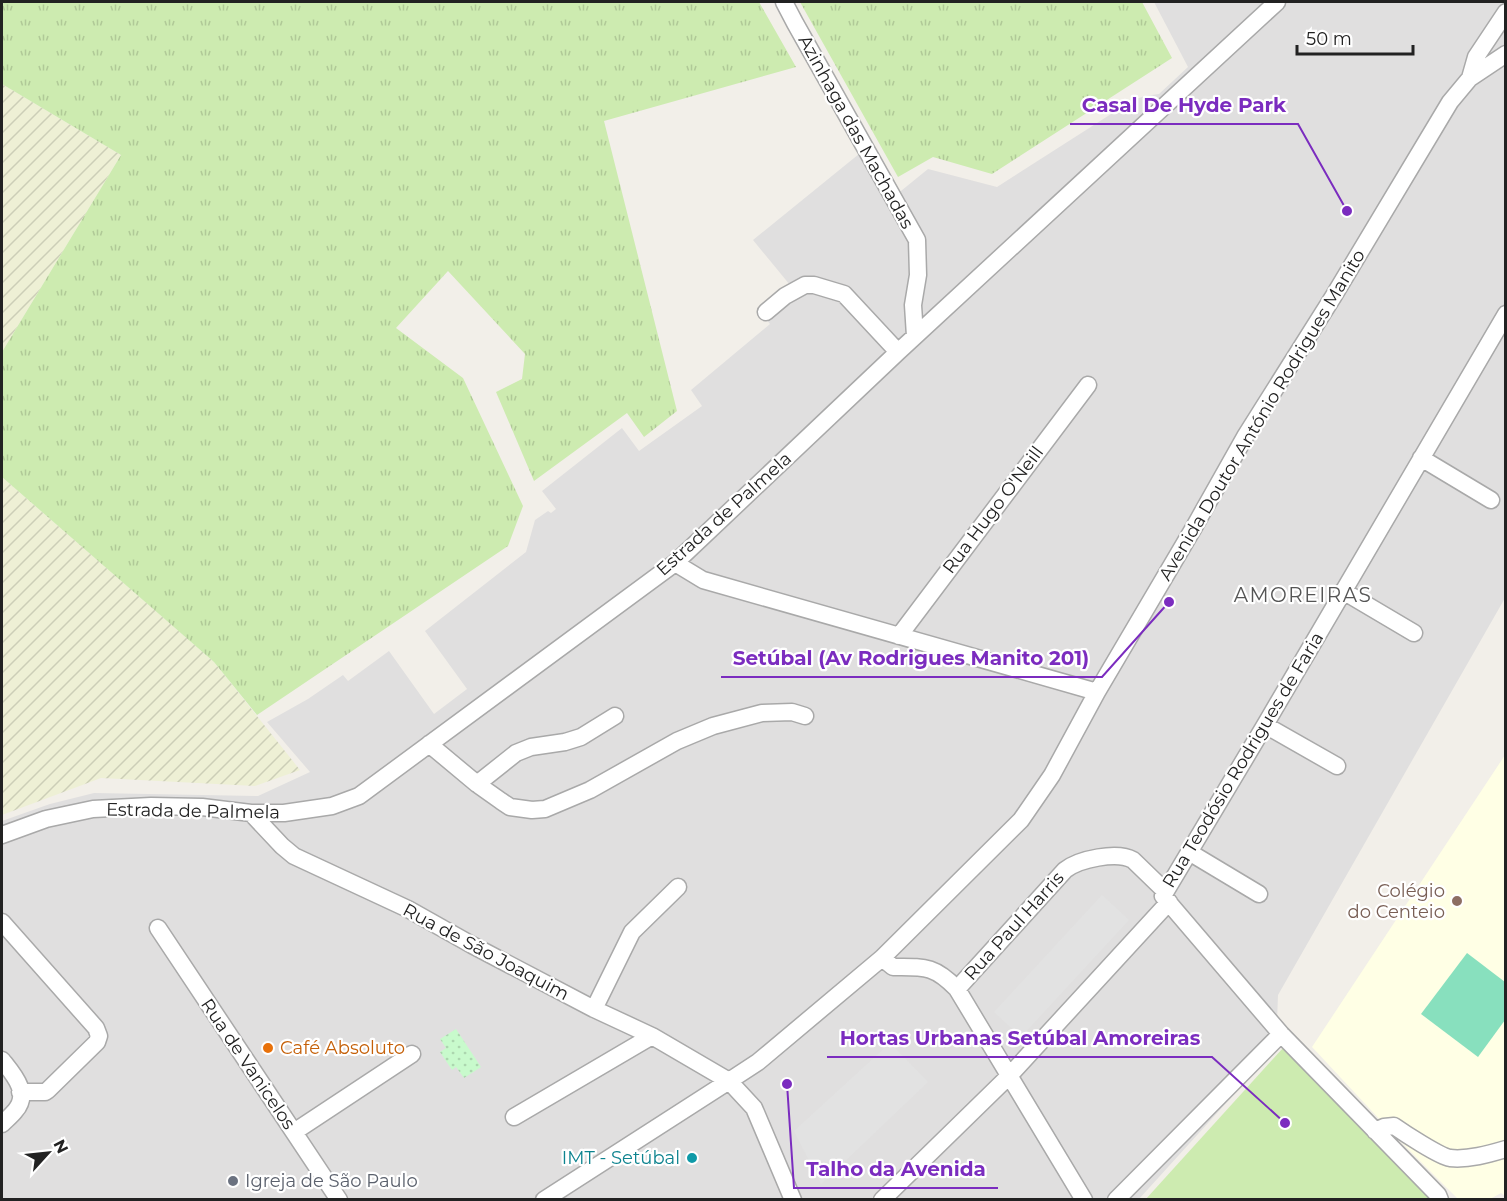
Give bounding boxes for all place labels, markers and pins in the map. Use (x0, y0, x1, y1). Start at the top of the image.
callout: Casal De Hyde Park (1070, 86, 1298, 124)
callout: Setúbal (Av Rodrigues Manito 201) (721, 639, 1102, 677)
place label: Colégio do Centeio (1347, 880, 1445, 923)
marker: Colégio do Centeio (1450, 894, 1464, 908)
callout: Hortas Urbanas Setúbal Amoreiras (827, 1019, 1212, 1057)
place label: Café Absoluto (280, 1037, 405, 1059)
marker: Café Absoluto (261, 1041, 275, 1055)
place label: IMT - Setúbal (562, 1147, 680, 1169)
callout: Talho da Avenida (794, 1150, 998, 1188)
marker: IMT - Setúbal (685, 1151, 699, 1165)
place label: Igreja de São Paulo (245, 1170, 418, 1192)
marker: Igreja de São Paulo (226, 1174, 240, 1188)

